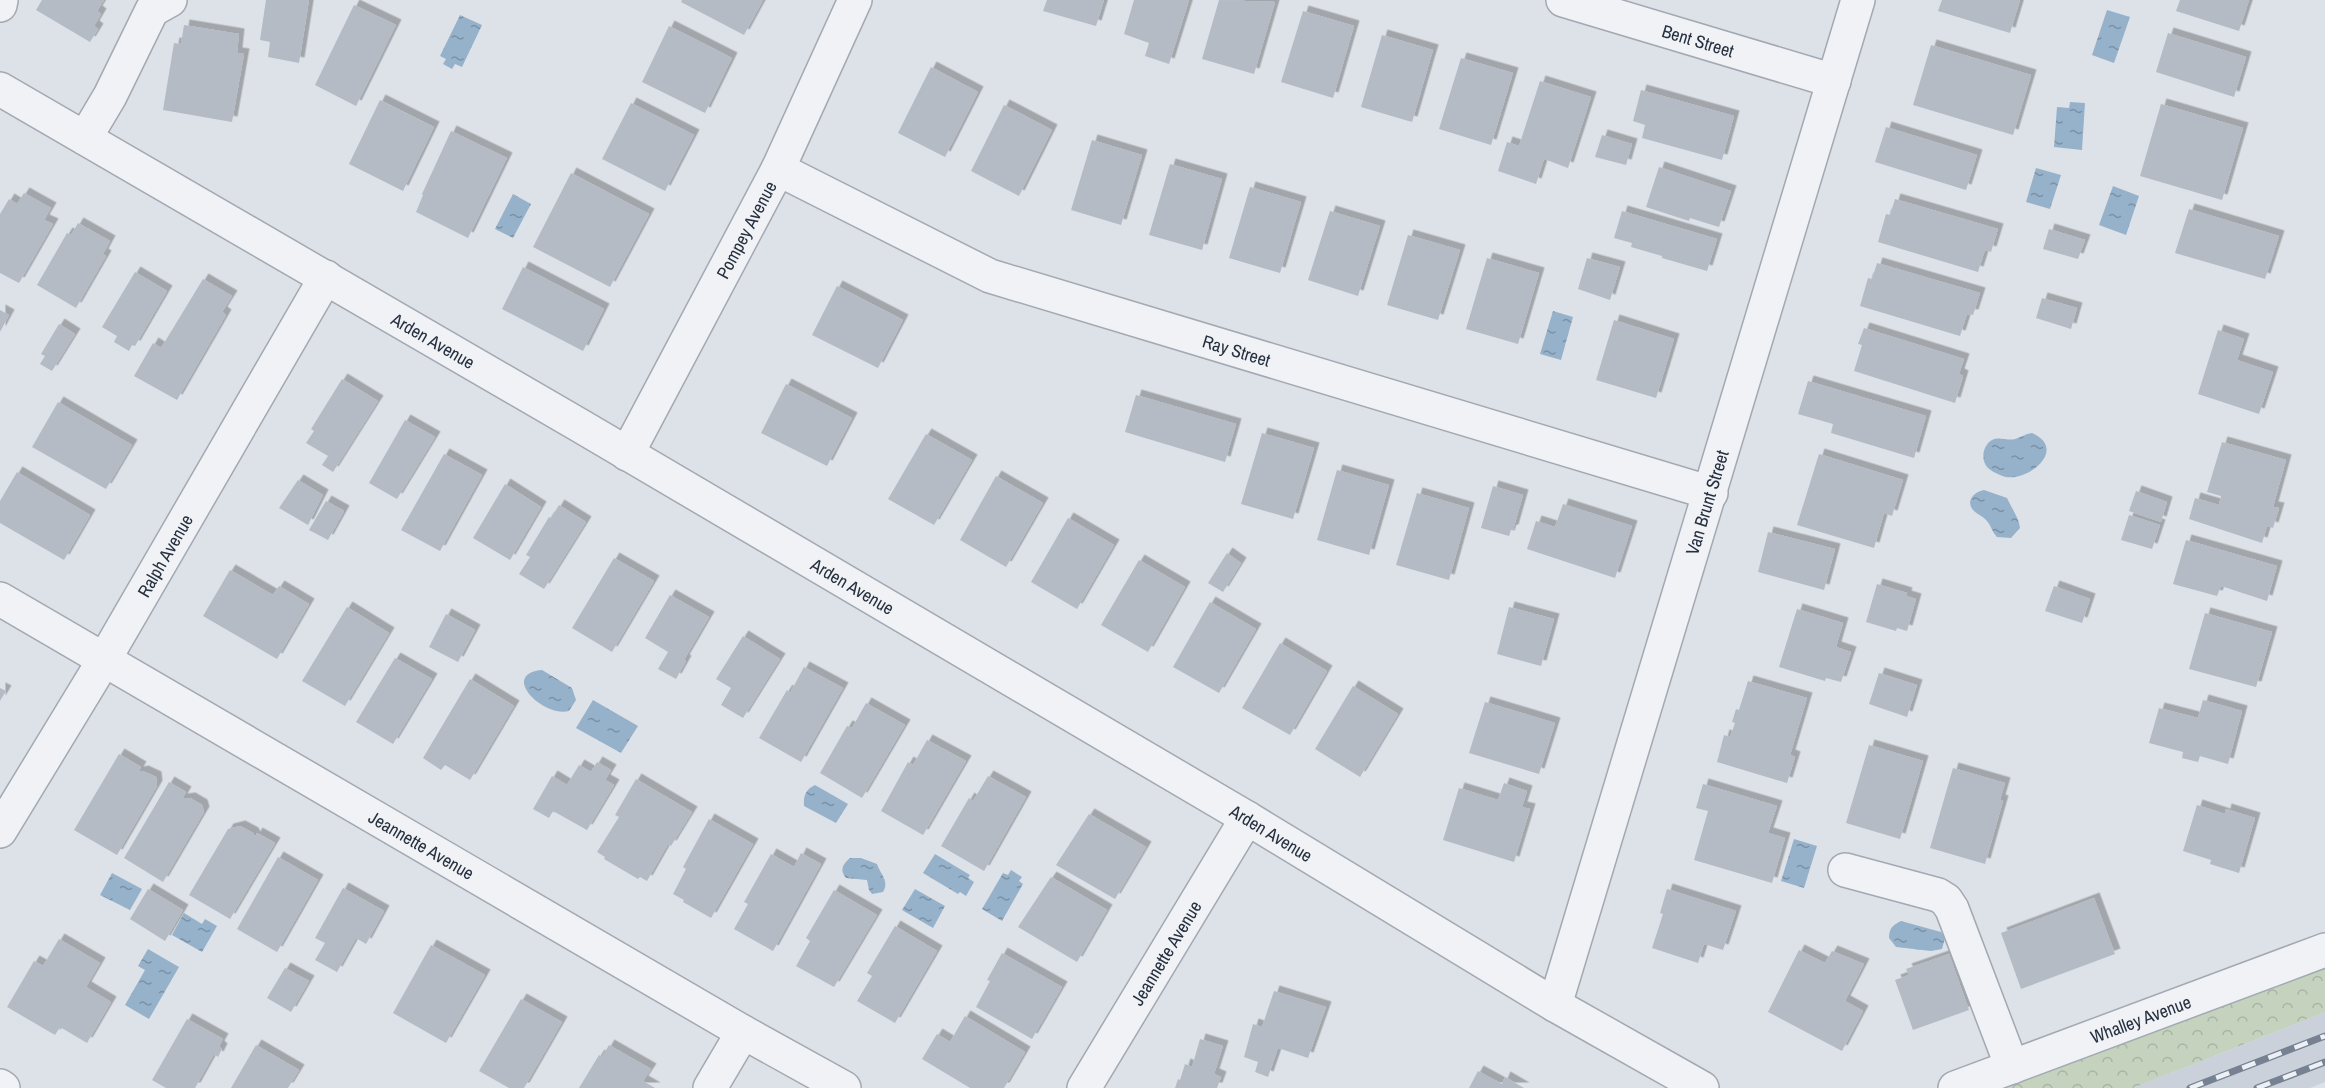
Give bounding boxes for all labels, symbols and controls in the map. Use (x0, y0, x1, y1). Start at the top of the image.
street label: Bent Street (1659, 18, 1737, 63)
street label: Pompey Avenue (710, 176, 782, 283)
street label: Arden Avenue (386, 306, 480, 375)
street label: Ray Street (1200, 328, 1274, 372)
street label: Van Brunt Street (1679, 447, 1734, 558)
street label: Ralph Avenue (131, 509, 198, 601)
street label: Arden Avenue (806, 551, 899, 620)
street label: Arden Avenue (1224, 798, 1317, 868)
street label: Jeannette Avenue (364, 804, 479, 885)
street label: Jeannette Avenue (1124, 896, 1207, 1010)
street label: Whalley Avenue (2087, 989, 2194, 1049)

